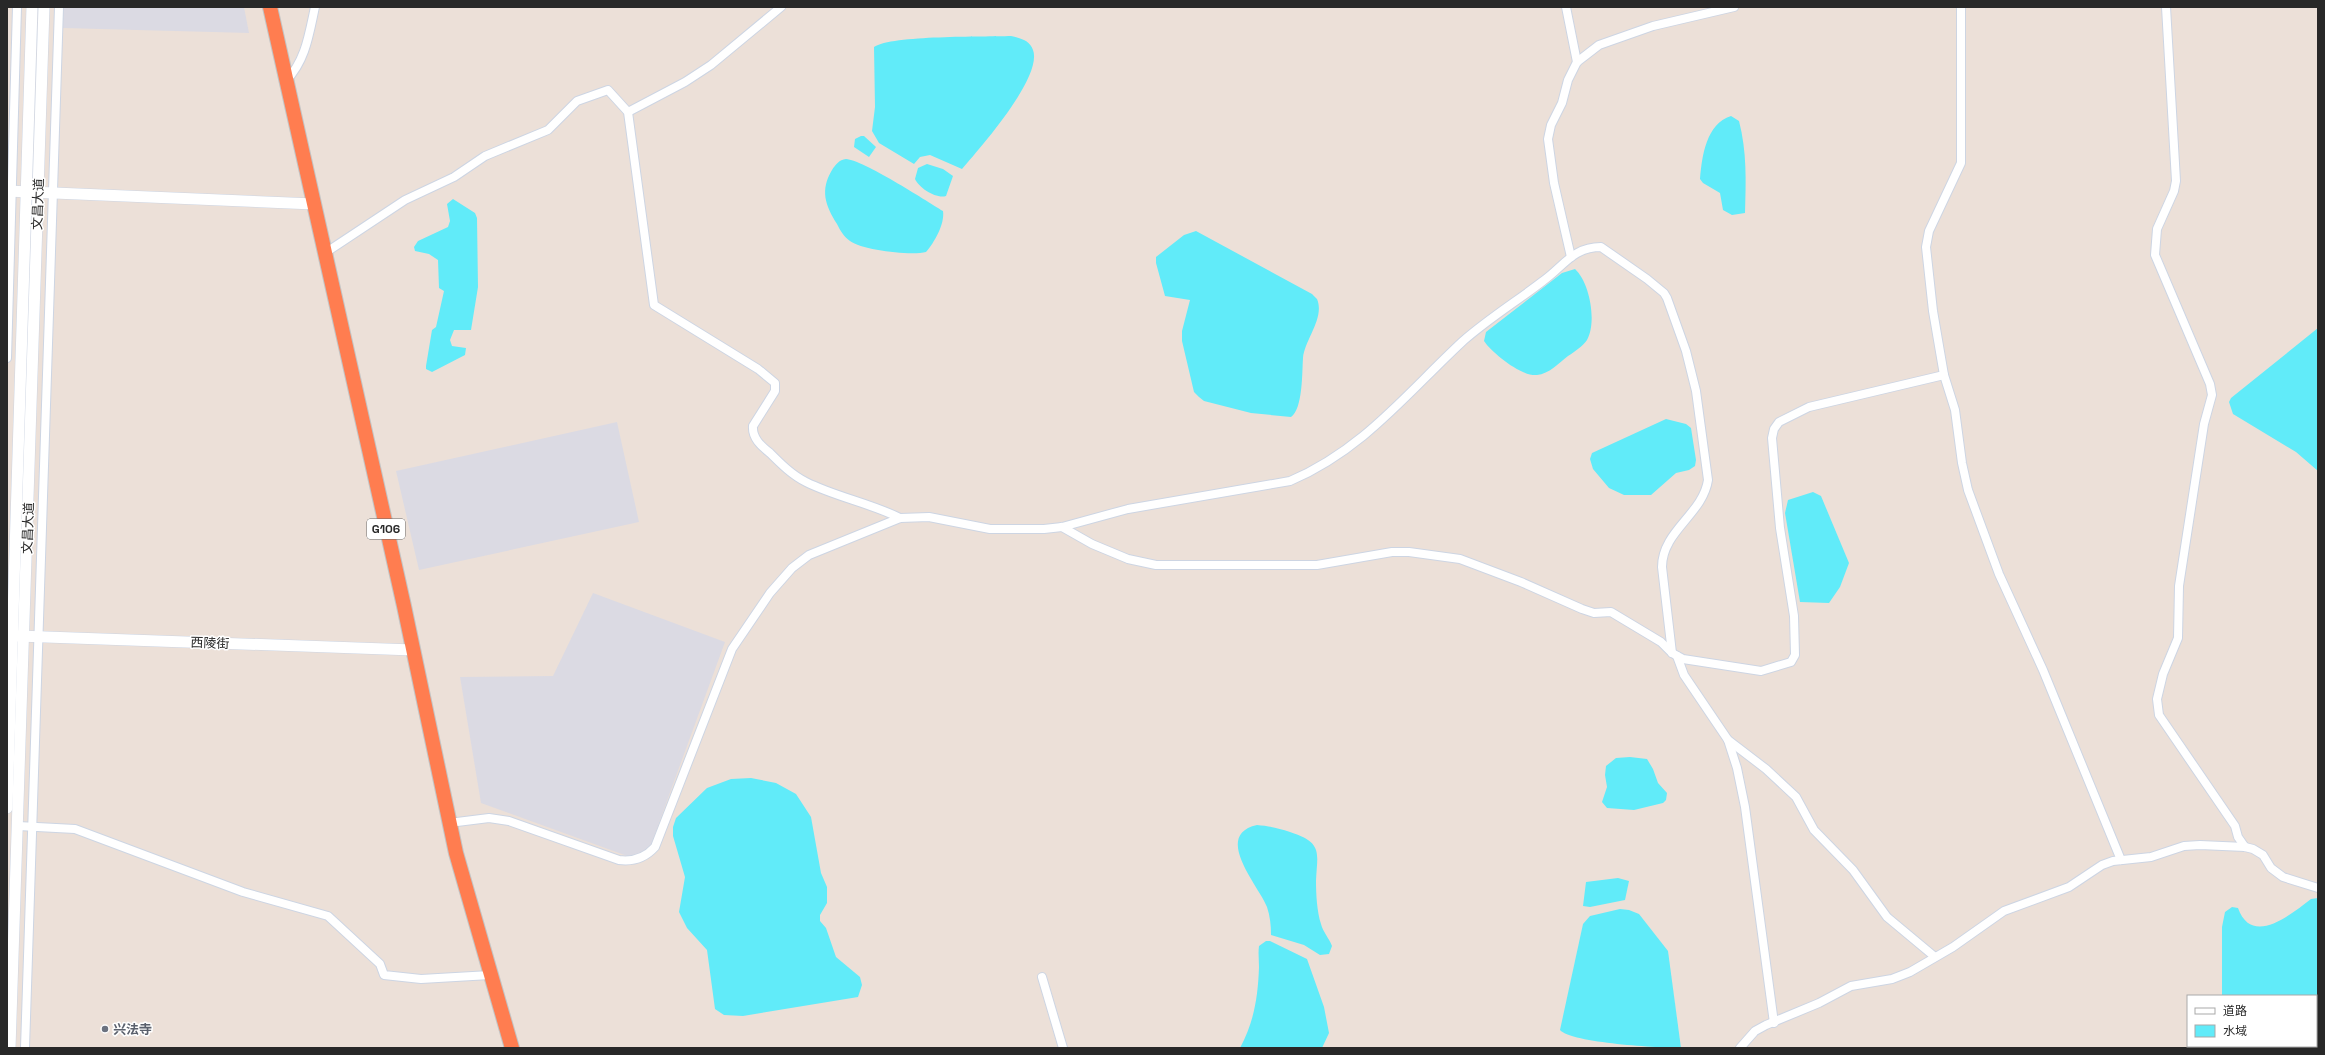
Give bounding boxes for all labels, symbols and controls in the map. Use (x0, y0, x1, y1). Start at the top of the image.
street label: 文昌大道 (29, 178, 47, 230)
street label: 文昌大道 (19, 502, 37, 554)
road number: G106 (367, 519, 405, 539)
street label: 西陵街 (190, 634, 230, 652)
legend (2187, 995, 2317, 1047)
text: 道路 (2223, 1003, 2247, 1019)
place label: 兴法寺 (113, 1021, 152, 1038)
text: 水域 (2223, 1023, 2247, 1039)
marker: 兴法寺 (100, 1024, 110, 1034)

